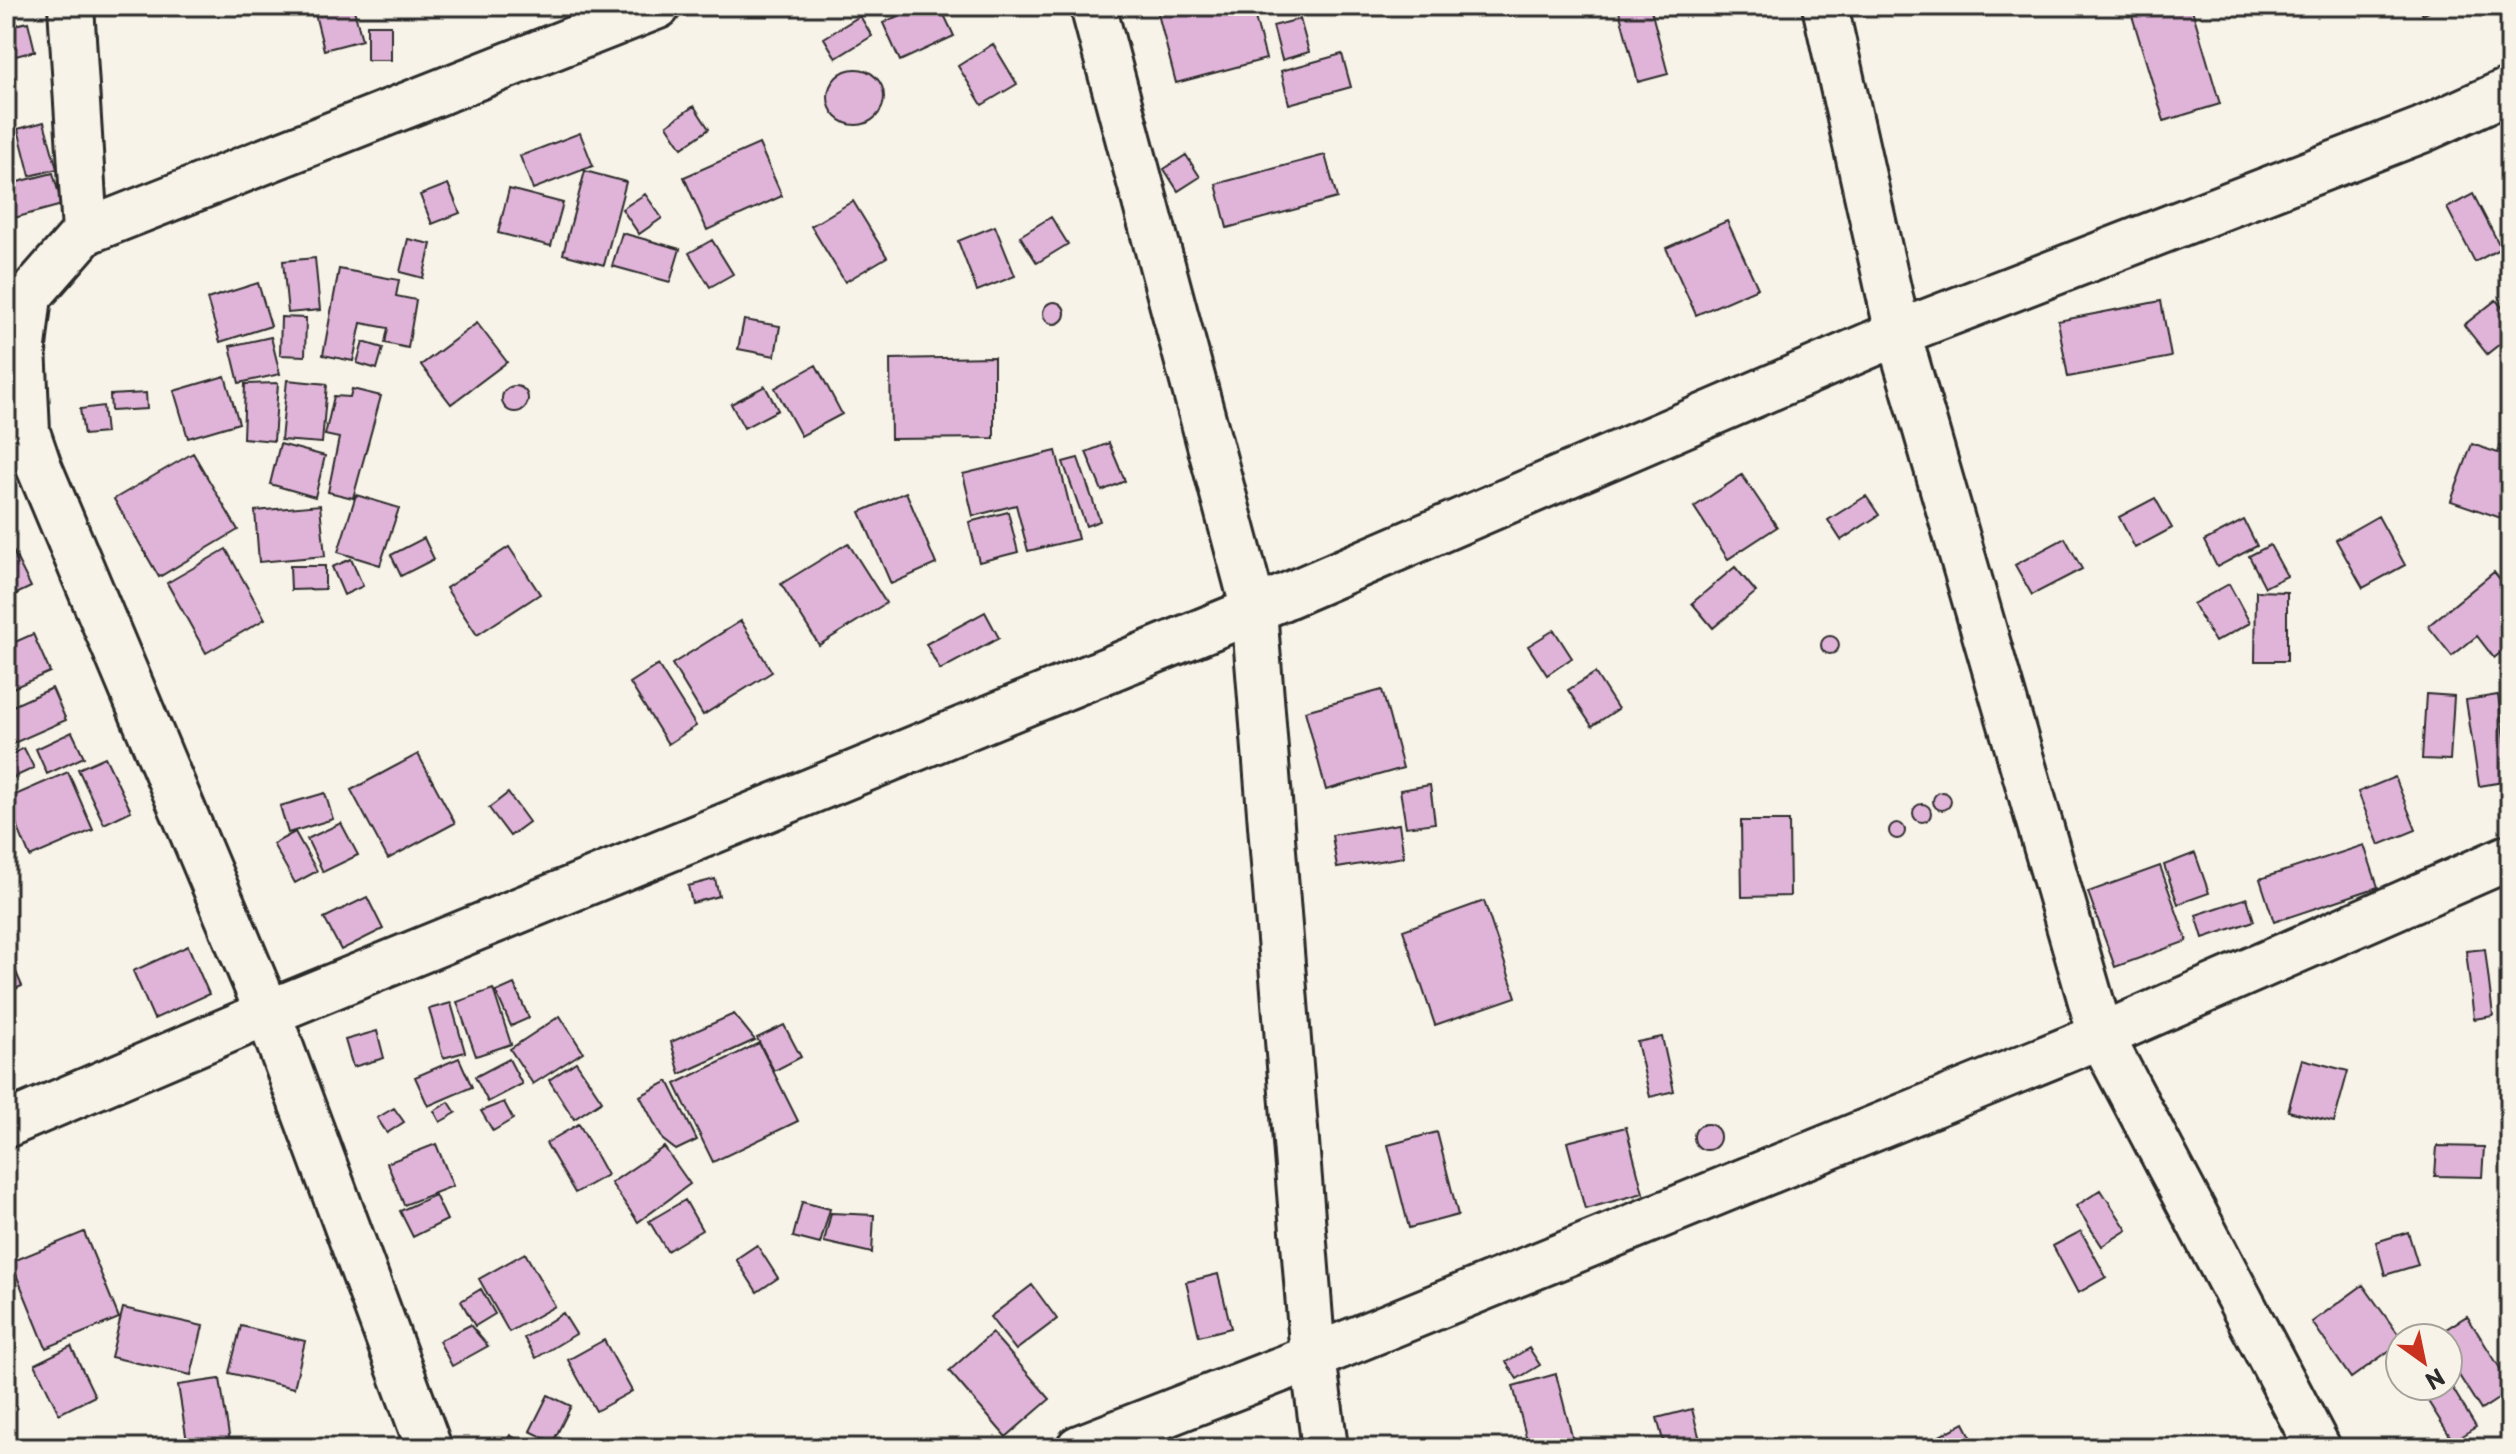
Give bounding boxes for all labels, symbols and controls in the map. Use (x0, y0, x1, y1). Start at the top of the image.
north arrow (2384, 1322, 2464, 1402)
text: N (2419, 1361, 2452, 1399)

